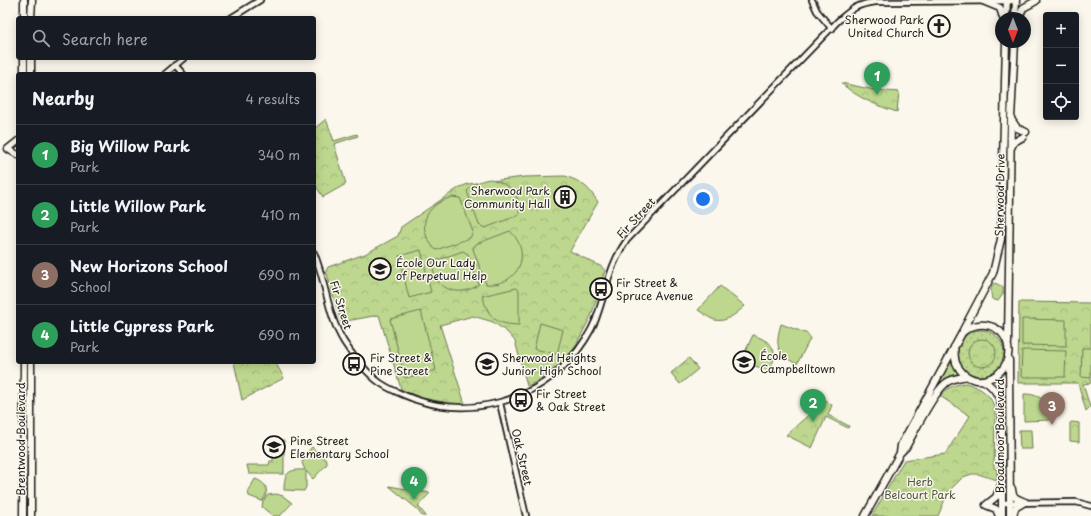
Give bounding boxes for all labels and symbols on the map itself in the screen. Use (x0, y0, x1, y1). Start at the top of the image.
place label: Sherwood Park United Church (845, 11, 924, 41)
north arrow (995, 12, 1031, 48)
church icon: Sherwood Park United Church (926, 13, 952, 39)
pin: 1 (864, 62, 890, 95)
street label: Sherwood Drive (990, 153, 1009, 237)
place label: Sherwood Park Community Hall (464, 182, 550, 212)
building icon: Sherwood Park Community Hall (552, 184, 578, 210)
your location (693, 189, 713, 209)
street label: Fir Street (612, 193, 659, 242)
place label: École Our Lady of Perpetual Help (396, 254, 487, 284)
school or university icon: École Our Lady of Perpetual Help (367, 256, 393, 282)
place label: Fir Street & Spruce Avenue (616, 274, 693, 304)
bus stop icon: Fir Street & Spruce Avenue (588, 276, 614, 302)
street label: Fir Street (326, 278, 357, 332)
place label: École Campbelltown (760, 347, 835, 377)
place label: Fir Street & Pine Street (370, 349, 432, 379)
place label: Sherwood Heights Junior High School (502, 349, 602, 379)
school or university icon: École Campbelltown (731, 349, 757, 375)
bus stop icon: Fir Street & Pine Street (341, 351, 367, 377)
school or university icon: Sherwood Heights Junior High School (474, 351, 500, 377)
street label: Broadmoor Boulevard (991, 378, 1008, 494)
street label: Brentwood Boulevard (12, 382, 29, 496)
place label: Fir Street & Oak Street (536, 385, 606, 415)
bus stop icon: Fir Street & Oak Street (508, 387, 534, 413)
pin: 2 (800, 389, 826, 422)
pin: 3 (1039, 392, 1065, 425)
street label: Oak Street (508, 427, 537, 488)
place label: Pine Street Elementary School (290, 432, 389, 462)
school or university icon: Pine Street Elementary School (261, 434, 287, 460)
pin: 4 (401, 467, 427, 500)
park label: Herb Belcourt Park (884, 473, 956, 503)

